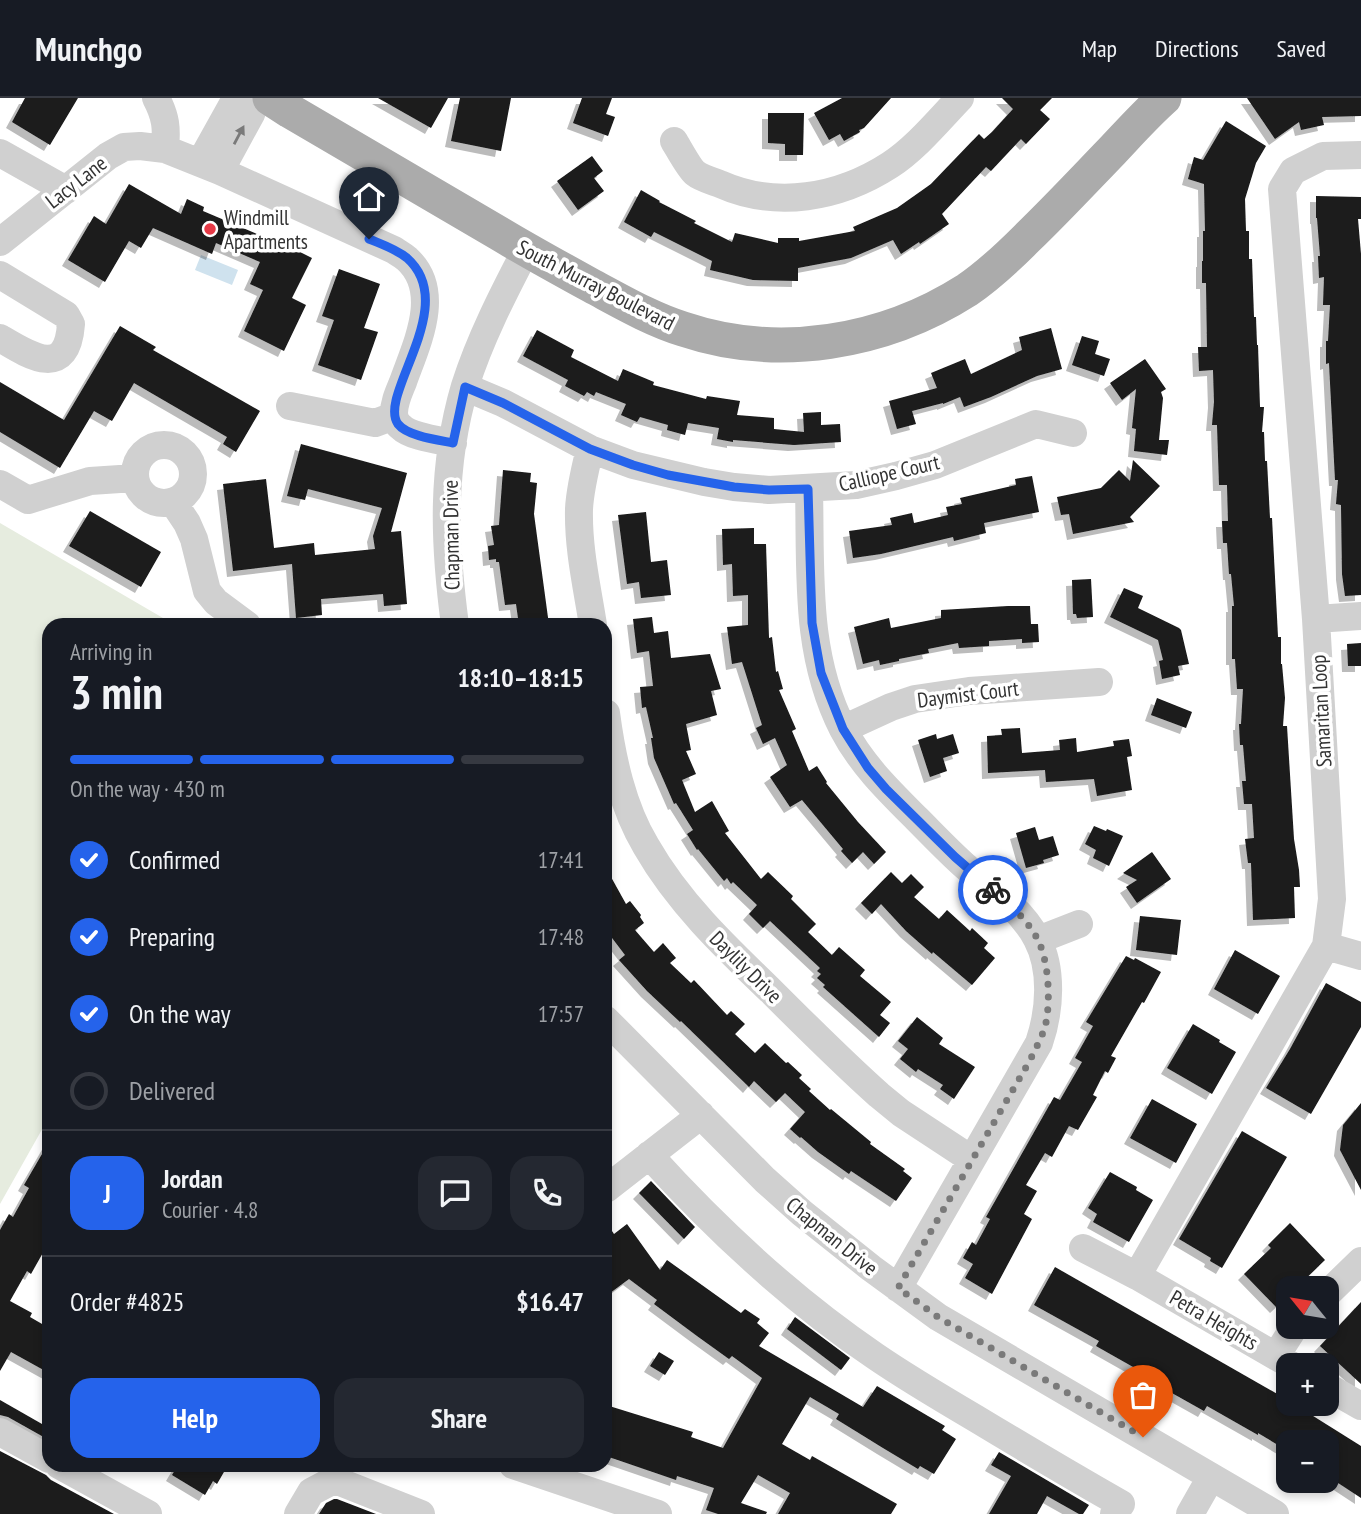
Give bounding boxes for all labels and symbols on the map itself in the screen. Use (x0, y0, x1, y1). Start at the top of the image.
one-way arrow (234, 125, 245, 145)
street label: Lacy Lane (40, 150, 112, 214)
pin (339, 167, 399, 239)
place label: Windmill Apartments (224, 204, 308, 255)
marker: Windmill Apartments (202, 221, 218, 237)
street label: South Murray Boulevard (513, 234, 679, 336)
street label: Calliope Court (836, 448, 942, 498)
street label: Chapman Drive (437, 480, 465, 590)
street label: Samaritan Loop (1305, 654, 1337, 768)
street label: Daymist Court (916, 674, 1021, 714)
courier (958, 855, 1028, 925)
street label: Daylily Drive (704, 925, 788, 1009)
street label: Chapman Drive (781, 1191, 883, 1281)
north arrow (1276, 1276, 1339, 1339)
street label: Petra Heights (1165, 1284, 1263, 1356)
pin (1113, 1365, 1173, 1437)

